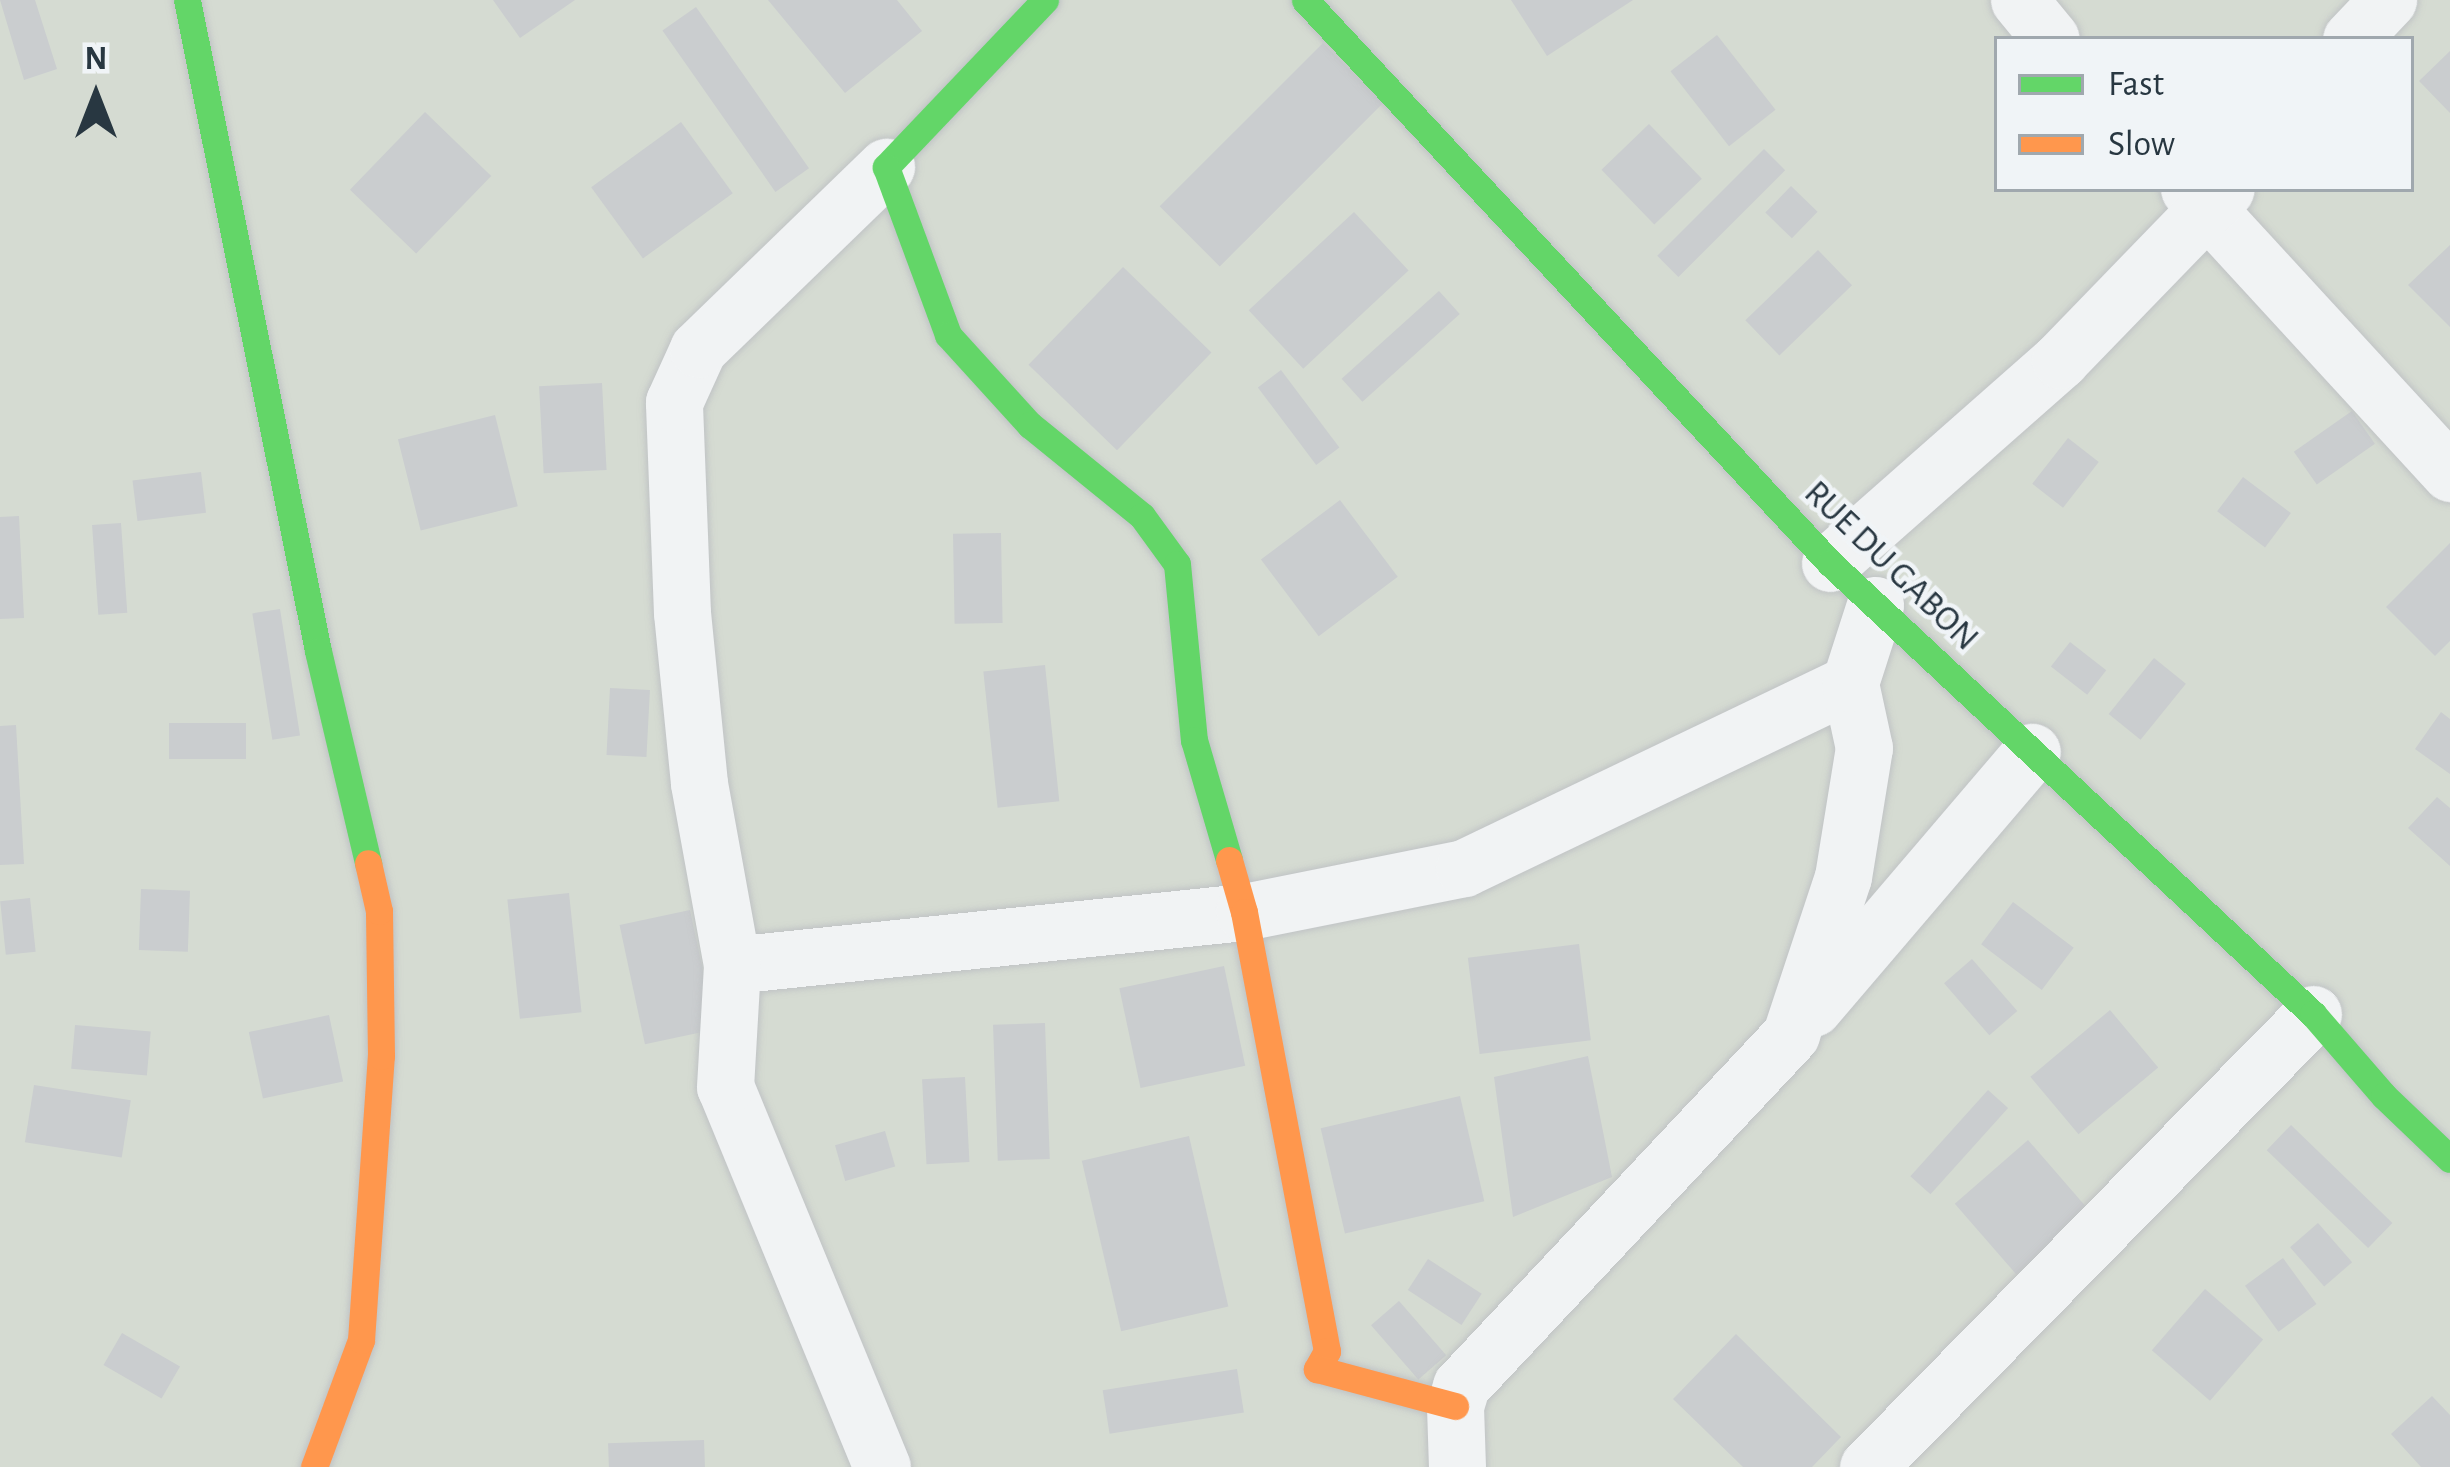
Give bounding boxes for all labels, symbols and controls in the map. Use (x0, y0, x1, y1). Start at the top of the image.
north arrow (36, 36, 156, 156)
legend (1994, 36, 2414, 192)
text: N (85, 43, 107, 76)
text: Fast (2108, 66, 2164, 102)
text: Slow (2108, 126, 2175, 162)
street label: RUE DU GABON (1795, 472, 1987, 660)

